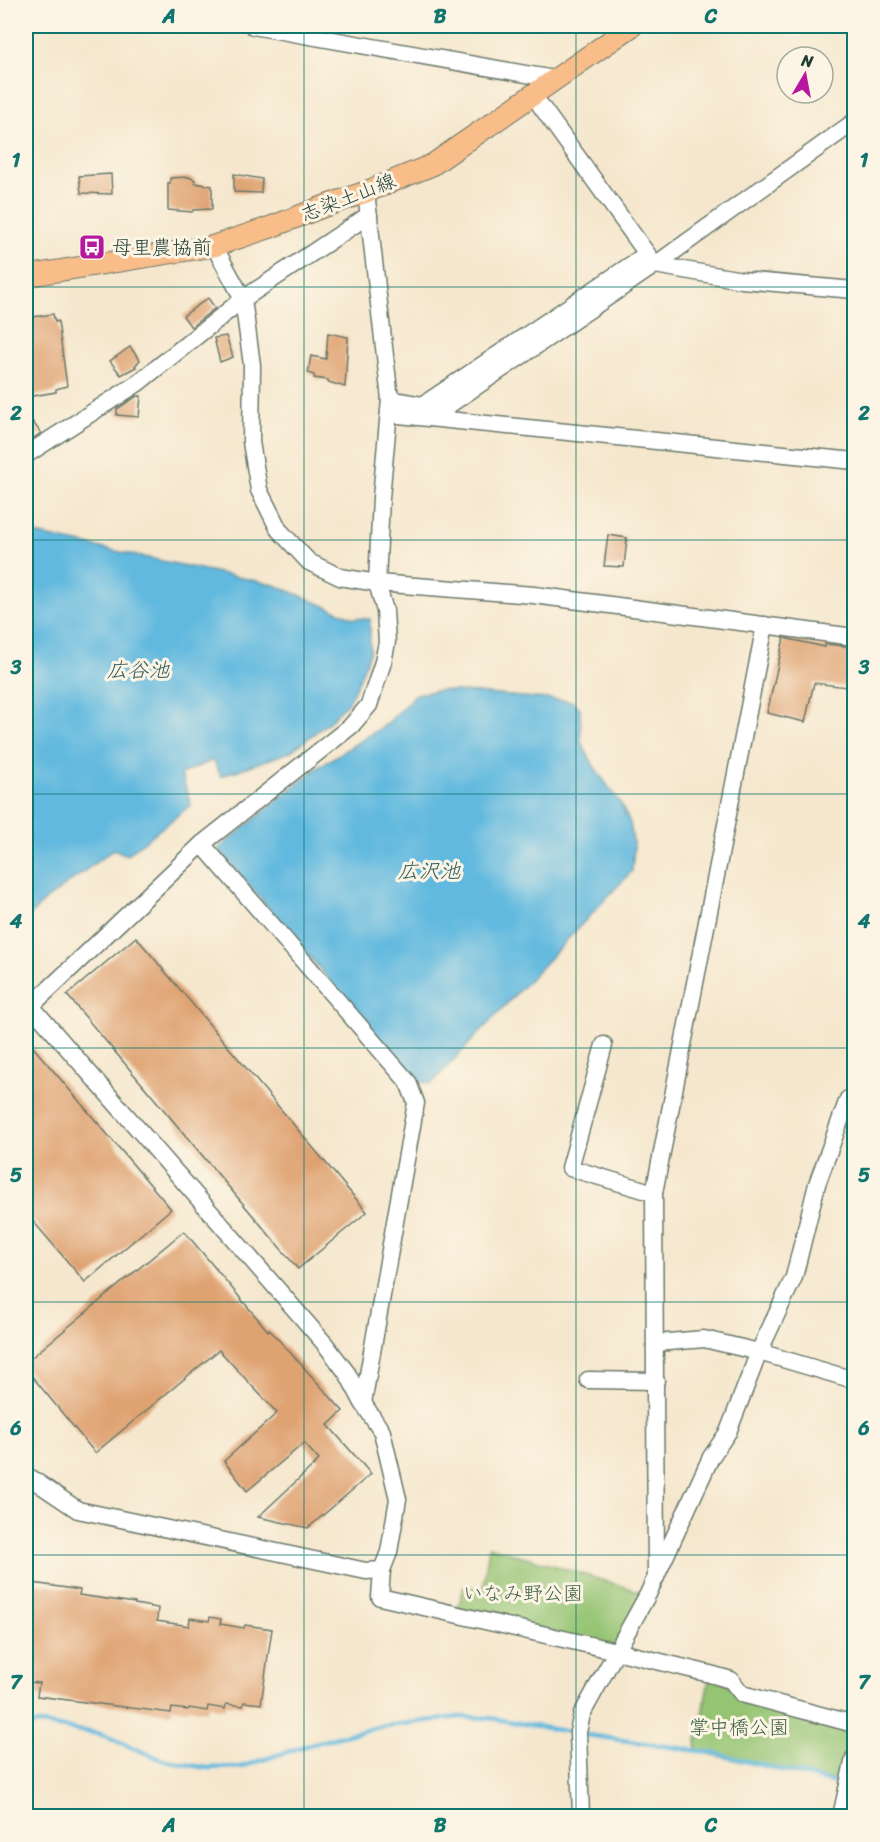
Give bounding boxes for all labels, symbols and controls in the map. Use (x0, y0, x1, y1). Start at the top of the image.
text: A (161, 0, 176, 34)
text: B (434, 0, 447, 34)
text: C (704, 0, 718, 34)
north arrow (775, 45, 835, 105)
text: N (799, 45, 816, 76)
text: 1 (12, 143, 21, 178)
text: 1 (860, 143, 869, 178)
street label: 志染土山線 (295, 163, 401, 232)
place label: 母里農協前 (112, 230, 212, 265)
bus stop icon: 母里農協前 (77, 232, 107, 262)
text: 2 (9, 396, 22, 431)
text: 2 (857, 396, 870, 431)
text: 3 (10, 650, 22, 685)
text: 3 (858, 650, 870, 685)
water label: 広谷池 (107, 651, 170, 689)
water label: 広沢池 (398, 852, 461, 890)
text: 4 (9, 904, 23, 939)
text: 4 (857, 904, 871, 939)
text: 5 (10, 1158, 22, 1193)
text: 5 (858, 1158, 870, 1193)
text: 6 (9, 1411, 22, 1446)
text: 6 (857, 1411, 870, 1446)
park label: いなみ野公園 (463, 1576, 583, 1611)
text: 7 (10, 1665, 23, 1700)
text: 7 (858, 1665, 871, 1700)
park label: 掌中橋公園 (689, 1710, 789, 1745)
text: A (161, 1808, 176, 1842)
text: B (434, 1808, 447, 1842)
text: C (704, 1808, 718, 1842)

